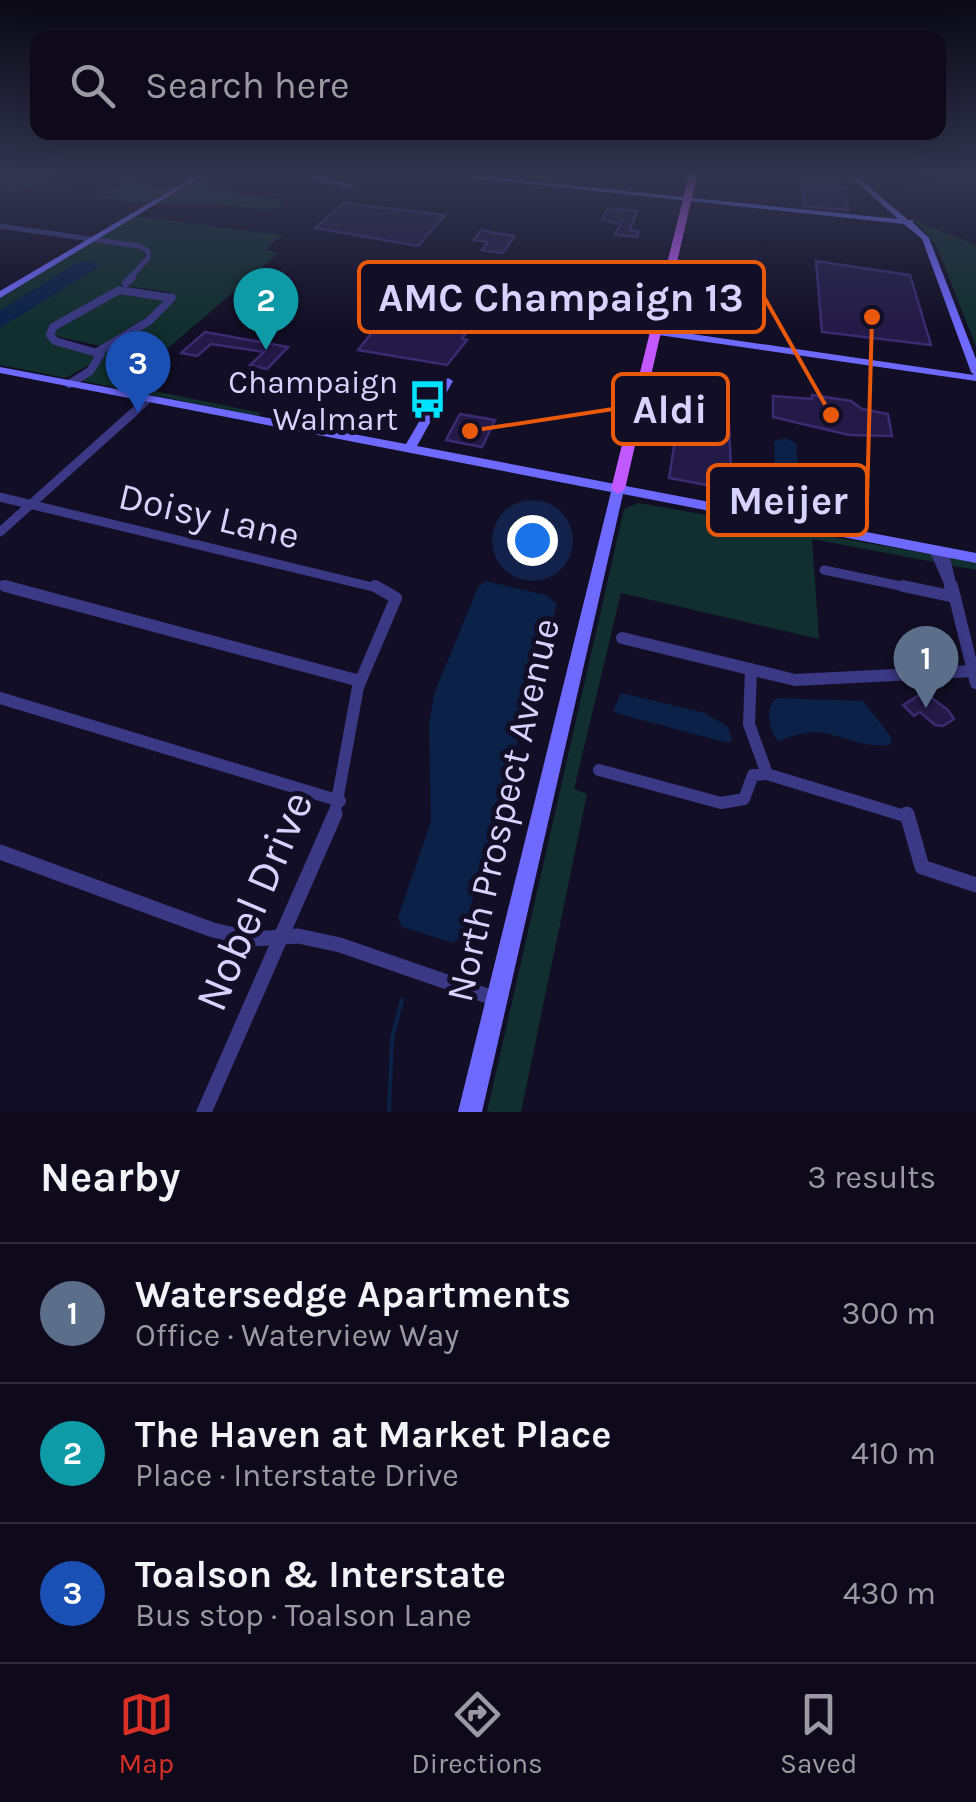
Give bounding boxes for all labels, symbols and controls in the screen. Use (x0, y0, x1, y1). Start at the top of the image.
search box (30, 30, 946, 140)
icon: search (65, 58, 120, 113)
text: Search here (145, 63, 349, 108)
callout: AMC Champaign 13 (359, 262, 764, 332)
pin: 2 (234, 268, 298, 350)
text: AMC Champaign 13 (378, 274, 744, 321)
pin: 3 (106, 330, 170, 413)
place label: Champaign Walmart (228, 364, 398, 438)
callout: Aldi (613, 374, 728, 444)
bus stop icon: Champaign Walmart (407, 379, 449, 421)
text: Aldi (633, 386, 707, 433)
callout: Meijer (708, 465, 867, 535)
street label: Doisy Lane (114, 473, 304, 559)
text: Meijer (728, 477, 848, 524)
your location (507, 515, 558, 566)
street label: North Prospect Avenue (437, 614, 569, 1006)
pin: 1 (894, 626, 958, 708)
street label: Nobel Drive (184, 783, 324, 1019)
text: Nearby (40, 1152, 180, 1202)
text: 3 results (808, 1159, 936, 1196)
text: Watersedge Apartments (135, 1272, 571, 1317)
text: 1 (67, 1295, 78, 1332)
text: 300 m (842, 1295, 936, 1332)
text: Office · Waterview Way (135, 1317, 459, 1354)
text: The Haven at Market Place (135, 1412, 611, 1457)
text: 2 (63, 1435, 82, 1472)
text: 410 m (851, 1435, 936, 1472)
text: Place · Interstate Drive (135, 1457, 459, 1494)
text: Toalson & Interstate (135, 1552, 506, 1597)
text: 3 (63, 1575, 82, 1612)
text: 430 m (843, 1575, 936, 1612)
text: Bus stop · Toalson Lane (135, 1597, 472, 1634)
tab: Map (119, 1687, 174, 1780)
tab: Directions (411, 1687, 543, 1780)
tab: Saved (780, 1687, 857, 1780)

